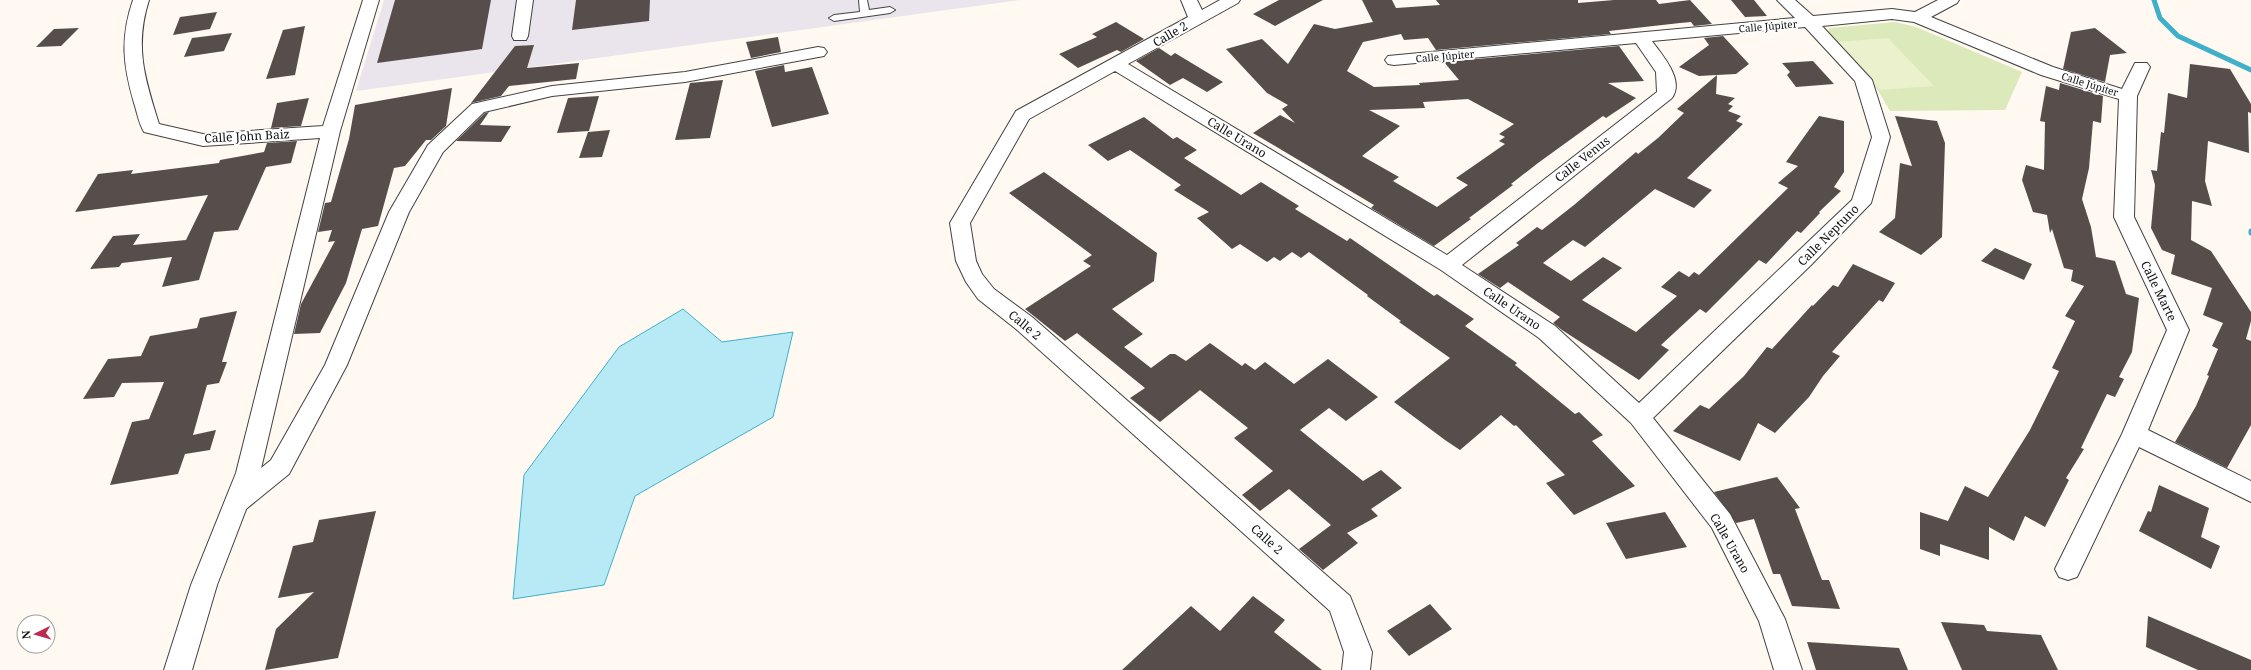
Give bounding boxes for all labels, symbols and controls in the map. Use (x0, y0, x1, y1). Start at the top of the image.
street label: Calle Júpiter (1738, 16, 1798, 36)
street label: Calle 2 (1149, 17, 1191, 51)
street label: Calle Júpiter (1415, 46, 1475, 66)
street label: Calle Júpiter (2060, 69, 2120, 99)
street label: Calle Urano (1204, 113, 1270, 161)
street label: Calle John Baiz (204, 125, 290, 147)
street label: Calle Venus (1551, 132, 1613, 186)
street label: Calle Neptuno (1794, 200, 1863, 269)
street label: Calle Marte (2137, 258, 2181, 324)
street label: Calle Urano (1480, 282, 1544, 334)
street label: Calle 2 (1005, 306, 1045, 344)
street label: Calle Urano (1706, 510, 1754, 576)
street label: Calle 2 (1247, 520, 1287, 558)
north arrow (16, 614, 56, 654)
text: N (18, 630, 33, 640)

